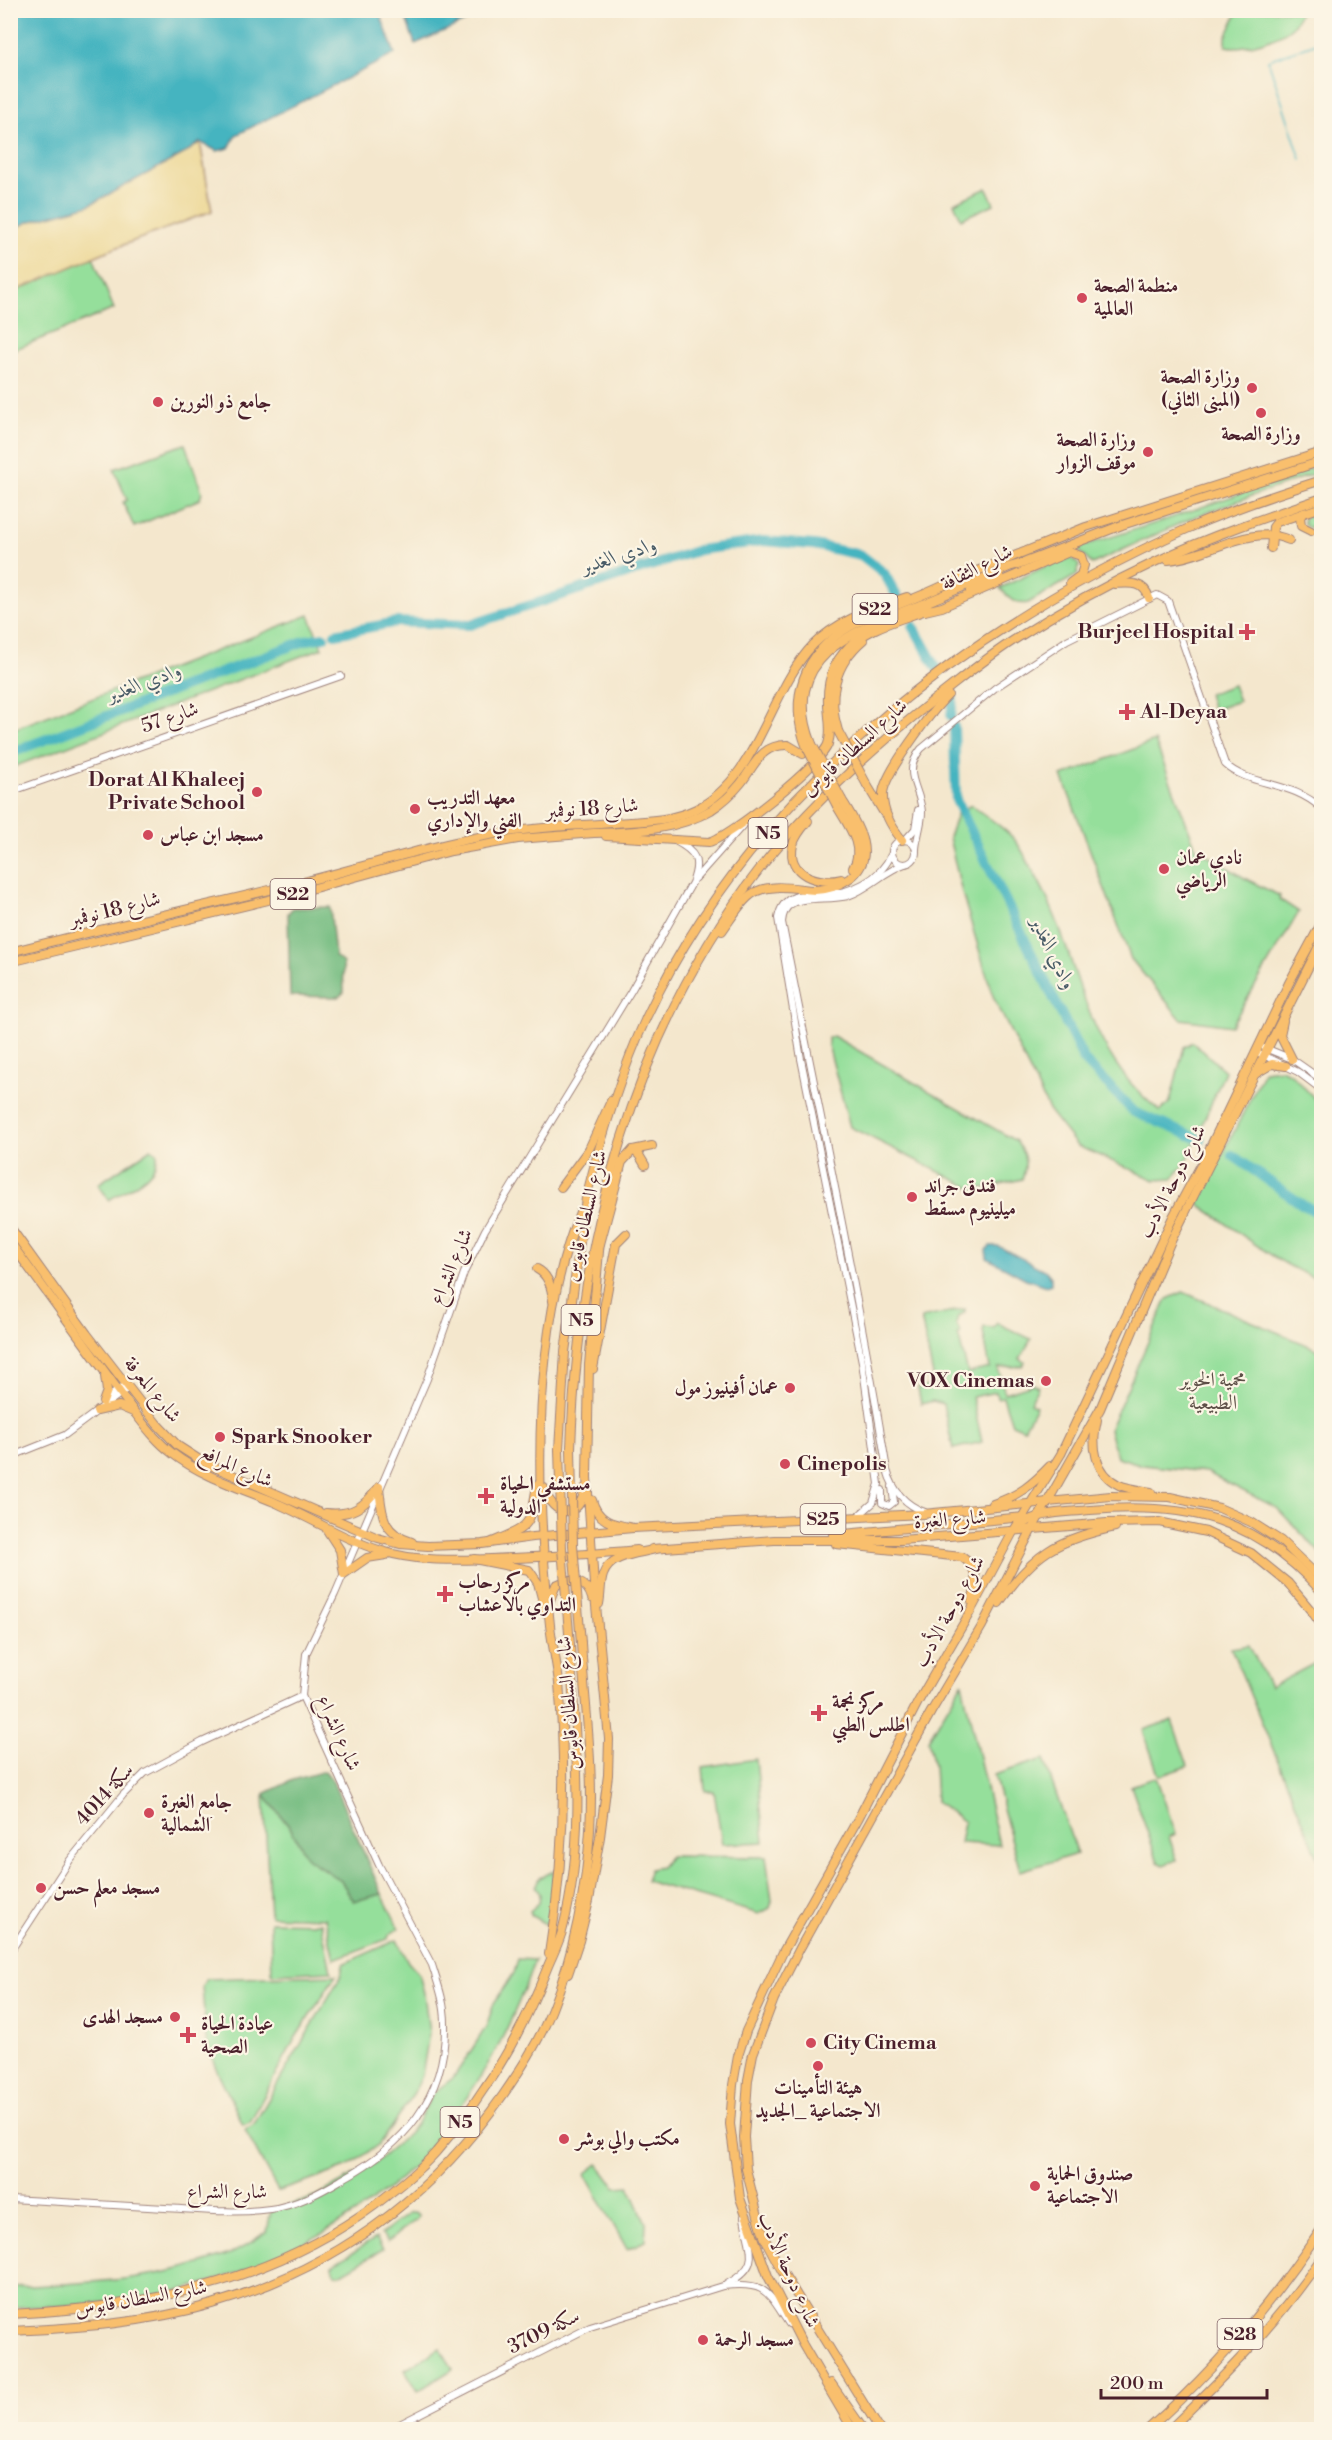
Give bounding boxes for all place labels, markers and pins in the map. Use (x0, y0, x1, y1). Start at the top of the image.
place label: منطمة الصحة العالمية (1094, 274, 1178, 322)
marker: منطمة الصحة العالمية (1075, 291, 1089, 305)
place label: وزارة الصحة (المبنى الثاني) (1161, 365, 1240, 415)
marker: وزارة الصحة (المبنى الثاني) (1245, 381, 1259, 395)
place label: جامع ذو النورين (170, 390, 271, 420)
marker: جامع ذو النورين (151, 395, 165, 409)
marker: وزارة الصحة (1254, 406, 1268, 420)
place label: وزارة الصحة (1221, 422, 1301, 447)
place label: وزارة الصحة موقف الزوار (1055, 428, 1136, 476)
marker: وزارة الصحة موقف الزوار (1141, 445, 1155, 459)
place label: Burjeel Hospital (1078, 620, 1234, 645)
marker: Burjeel Hospital (1238, 623, 1256, 641)
place label: Al-Deyaa (1139, 700, 1227, 725)
marker: Al-Deyaa (1118, 703, 1136, 721)
place label: Dorat Al Khaleej Private School (88, 768, 245, 816)
marker: Dorat Al Khaleej Private School (250, 785, 264, 799)
place label: معهد التدريب الفني والإداري (427, 786, 522, 840)
marker: معهد التدريب الفني والإداري (408, 802, 422, 816)
place label: مسجد ابن عباس (160, 823, 264, 848)
marker: مسجد ابن عباس (141, 828, 155, 842)
place label: نادي عمان الرياضي (1176, 846, 1242, 899)
marker: نادي عمان الرياضي (1157, 862, 1171, 876)
place label: فندق جراند ميلينيوم مسقط (924, 1174, 1016, 1226)
marker: فندق جراند ميلينيوم مسقط (905, 1190, 919, 1204)
place label: VOX Cinemas (906, 1369, 1034, 1394)
place label: عمان أفينيوز مول (675, 1374, 778, 1401)
marker: VOX Cinemas (1039, 1374, 1053, 1388)
marker: عمان أفينيوز مول (783, 1381, 797, 1395)
place label: Spark Snooker (232, 1425, 372, 1450)
marker: Spark Snooker (213, 1430, 227, 1444)
place label: Cinepolis (797, 1452, 887, 1477)
marker: Cinepolis (778, 1457, 792, 1471)
place label: مستشفي الحياة الدولية (500, 1472, 590, 1520)
marker: مستشفي الحياة الدولية (477, 1487, 495, 1505)
place label: مركز رحاب التداوي بالاعشاب (458, 1570, 576, 1621)
marker: مركز رحاب التداوي بالاعشاب (436, 1585, 454, 1603)
place label: مركز نجمة اطلس الطبي (832, 1690, 910, 1744)
marker: مركز نجمة اطلس الطبي (810, 1704, 828, 1722)
place label: جامع الغبرة الشمالية (161, 1790, 232, 1838)
marker: جامع الغبرة الشمالية (142, 1806, 156, 1820)
place label: مسجد معلم حسن (53, 1876, 160, 1908)
marker: مسجد معلم حسن (34, 1881, 48, 1895)
place label: مسجد الهدى (82, 2005, 163, 2030)
marker: مسجد الهدى (168, 2010, 182, 2024)
place label: عيادة الحياة الصحية (201, 2012, 273, 2060)
marker: عيادة الحياة الصحية (179, 2026, 197, 2044)
place label: City Cinema (823, 2031, 937, 2056)
marker: City Cinema (804, 2036, 818, 2050)
marker: هيئة التأمينات الاجتماعية _الجديد (811, 2059, 825, 2073)
place label: هيئة التأمينات الاجتماعية _الجديد (755, 2073, 881, 2124)
place label: مكتب والي بوشر (574, 2127, 680, 2154)
marker: مكتب والي بوشر (557, 2132, 571, 2146)
place label: صندوق الحماية الاجتماعية (1047, 2162, 1133, 2210)
marker: صندوق الحماية الاجتماعية (1028, 2179, 1042, 2193)
place label: مسجد الرحمة (715, 2328, 794, 2353)
marker: مسجد الرحمة (696, 2333, 710, 2347)

